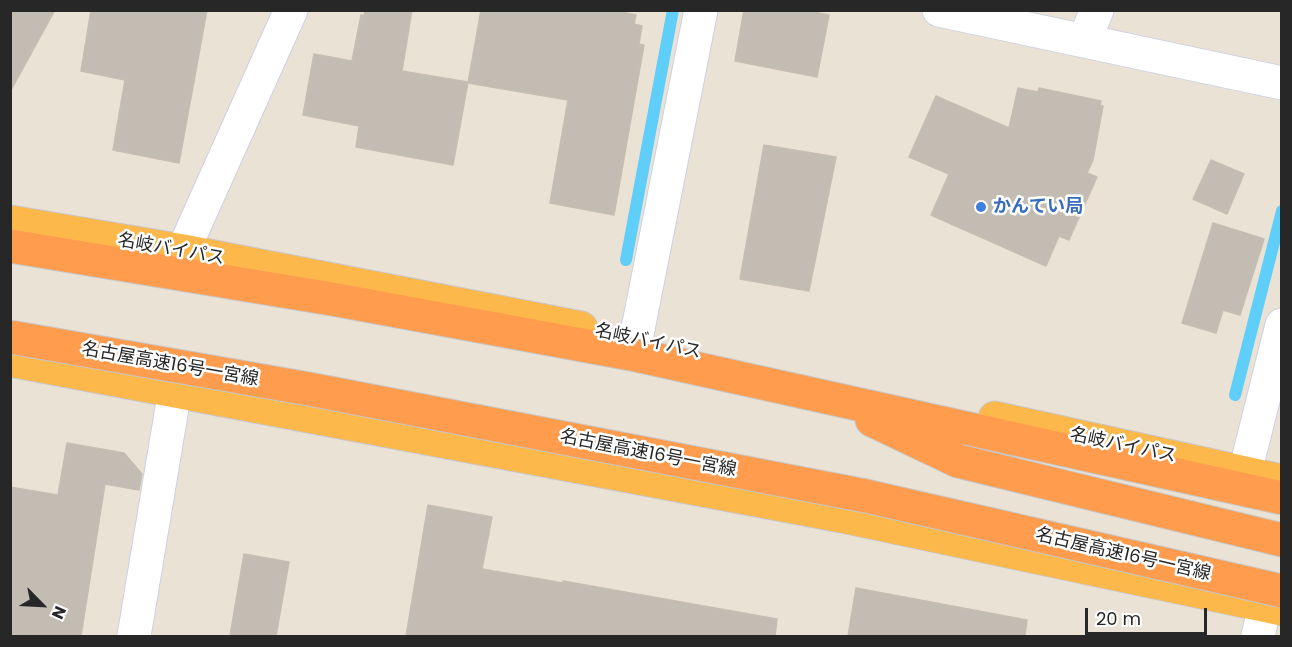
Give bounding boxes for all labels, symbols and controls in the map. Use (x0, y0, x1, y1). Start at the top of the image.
place label: かんてい局 (993, 196, 1083, 218)
marker: かんてい局 (974, 200, 988, 214)
street label: 名岐バイパス (116, 230, 226, 270)
street label: 名岐バイパス (593, 320, 703, 364)
street label: 名古屋高速16号一宮線 (80, 339, 260, 391)
street label: 名岐バイパス (1068, 424, 1178, 468)
street label: 名古屋高速16号一宮線 (558, 426, 738, 482)
street label: 名古屋高速16号一宮線 (1033, 524, 1213, 586)
north arrow (12, 575, 72, 635)
scale bar (1088, 596, 1210, 634)
text: N (46, 602, 72, 623)
text: 20 m (1096, 606, 1141, 631)

